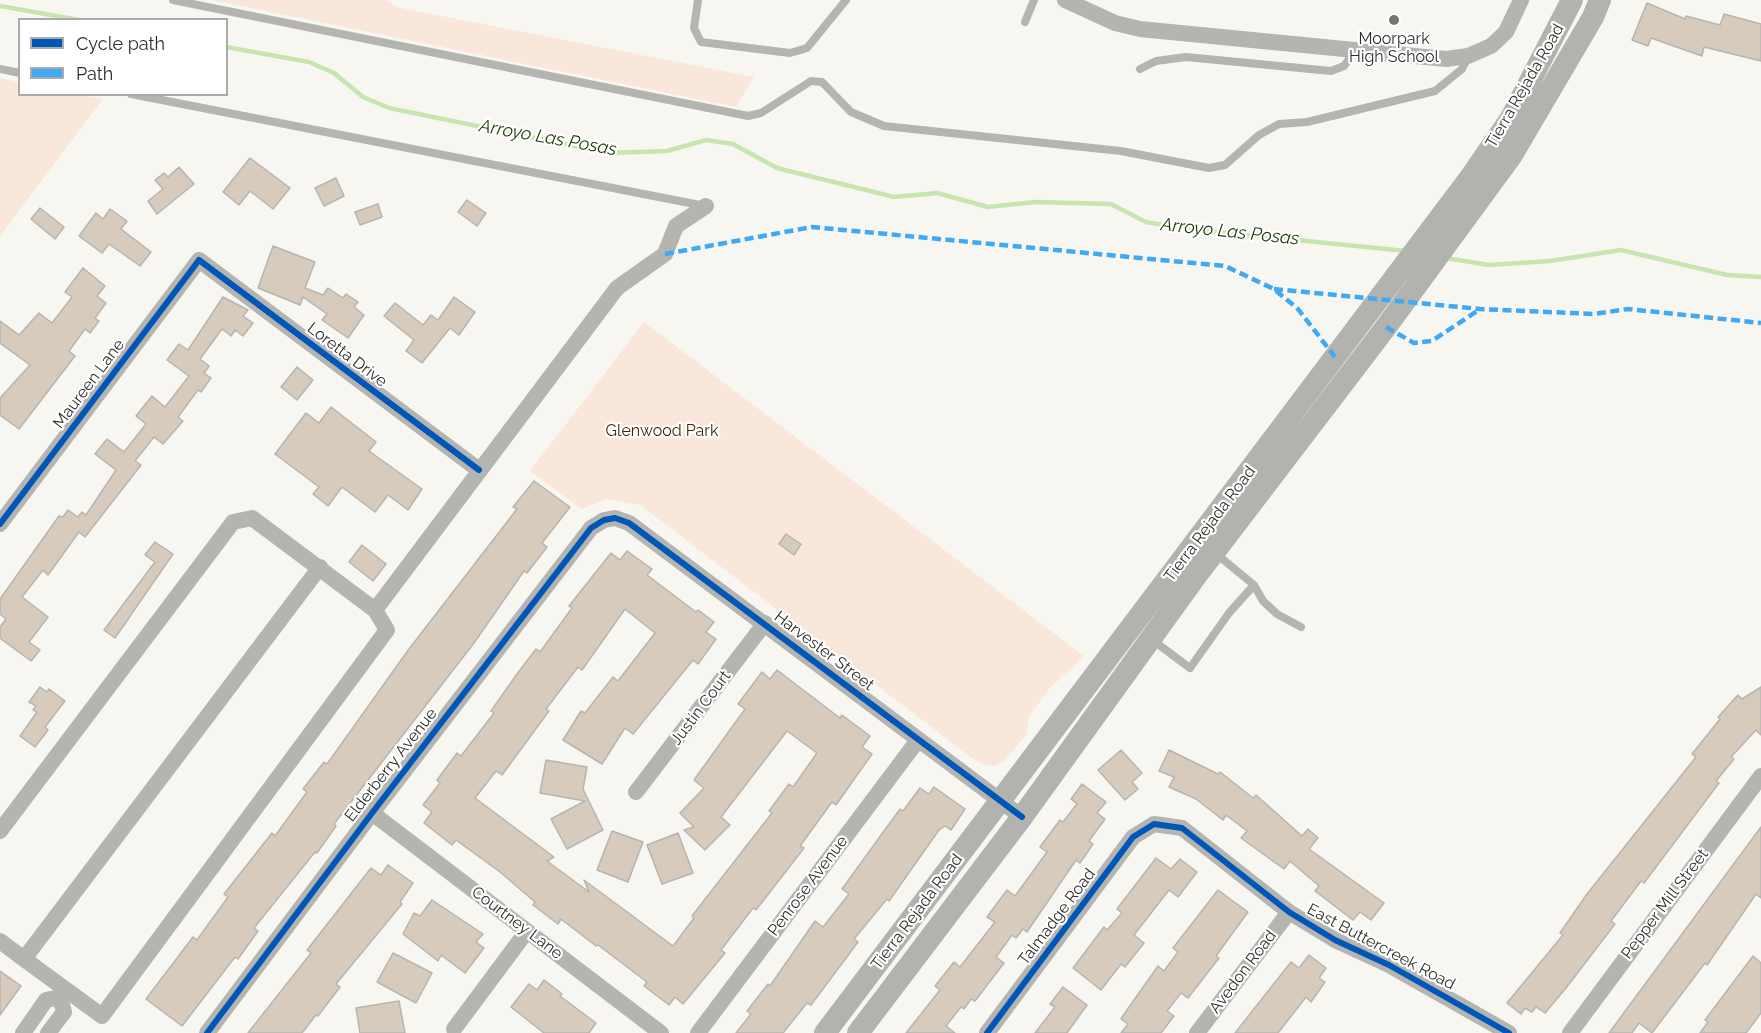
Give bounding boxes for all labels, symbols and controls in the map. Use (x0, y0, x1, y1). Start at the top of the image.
marker: Moorpark High School (1387, 13, 1401, 27)
legend (18, 18, 228, 96)
street label: Tierra Rejada Road (1482, 21, 1568, 151)
place label: Moorpark High School (1349, 29, 1439, 67)
text: Cycle path (76, 33, 165, 54)
text: Path (76, 63, 113, 84)
water label: Arroyo Las Posas (478, 115, 618, 161)
water label: Arroyo Las Posas (1160, 214, 1300, 250)
street label: Loretta Drive (303, 319, 391, 391)
street label: Maureen Lane (49, 336, 129, 432)
park label: Glenwood Park (606, 421, 718, 441)
street label: Tierra Rejada Road (1160, 462, 1260, 586)
street label: Harvester Street (770, 607, 878, 695)
street label: Justin Court (667, 667, 735, 749)
street label: Elderberry Avenue (341, 705, 441, 825)
street label: Penrose Avenue (764, 832, 852, 940)
street label: Pepper Mill Street (1617, 845, 1713, 963)
street label: Tierra Rejada Road (867, 850, 967, 974)
street label: Talmadge Road (1014, 865, 1100, 969)
street label: Courtney Lane (468, 883, 566, 963)
street label: East Buttercreek Road (1304, 900, 1458, 994)
street label: Avedon Road (1205, 927, 1281, 1017)

